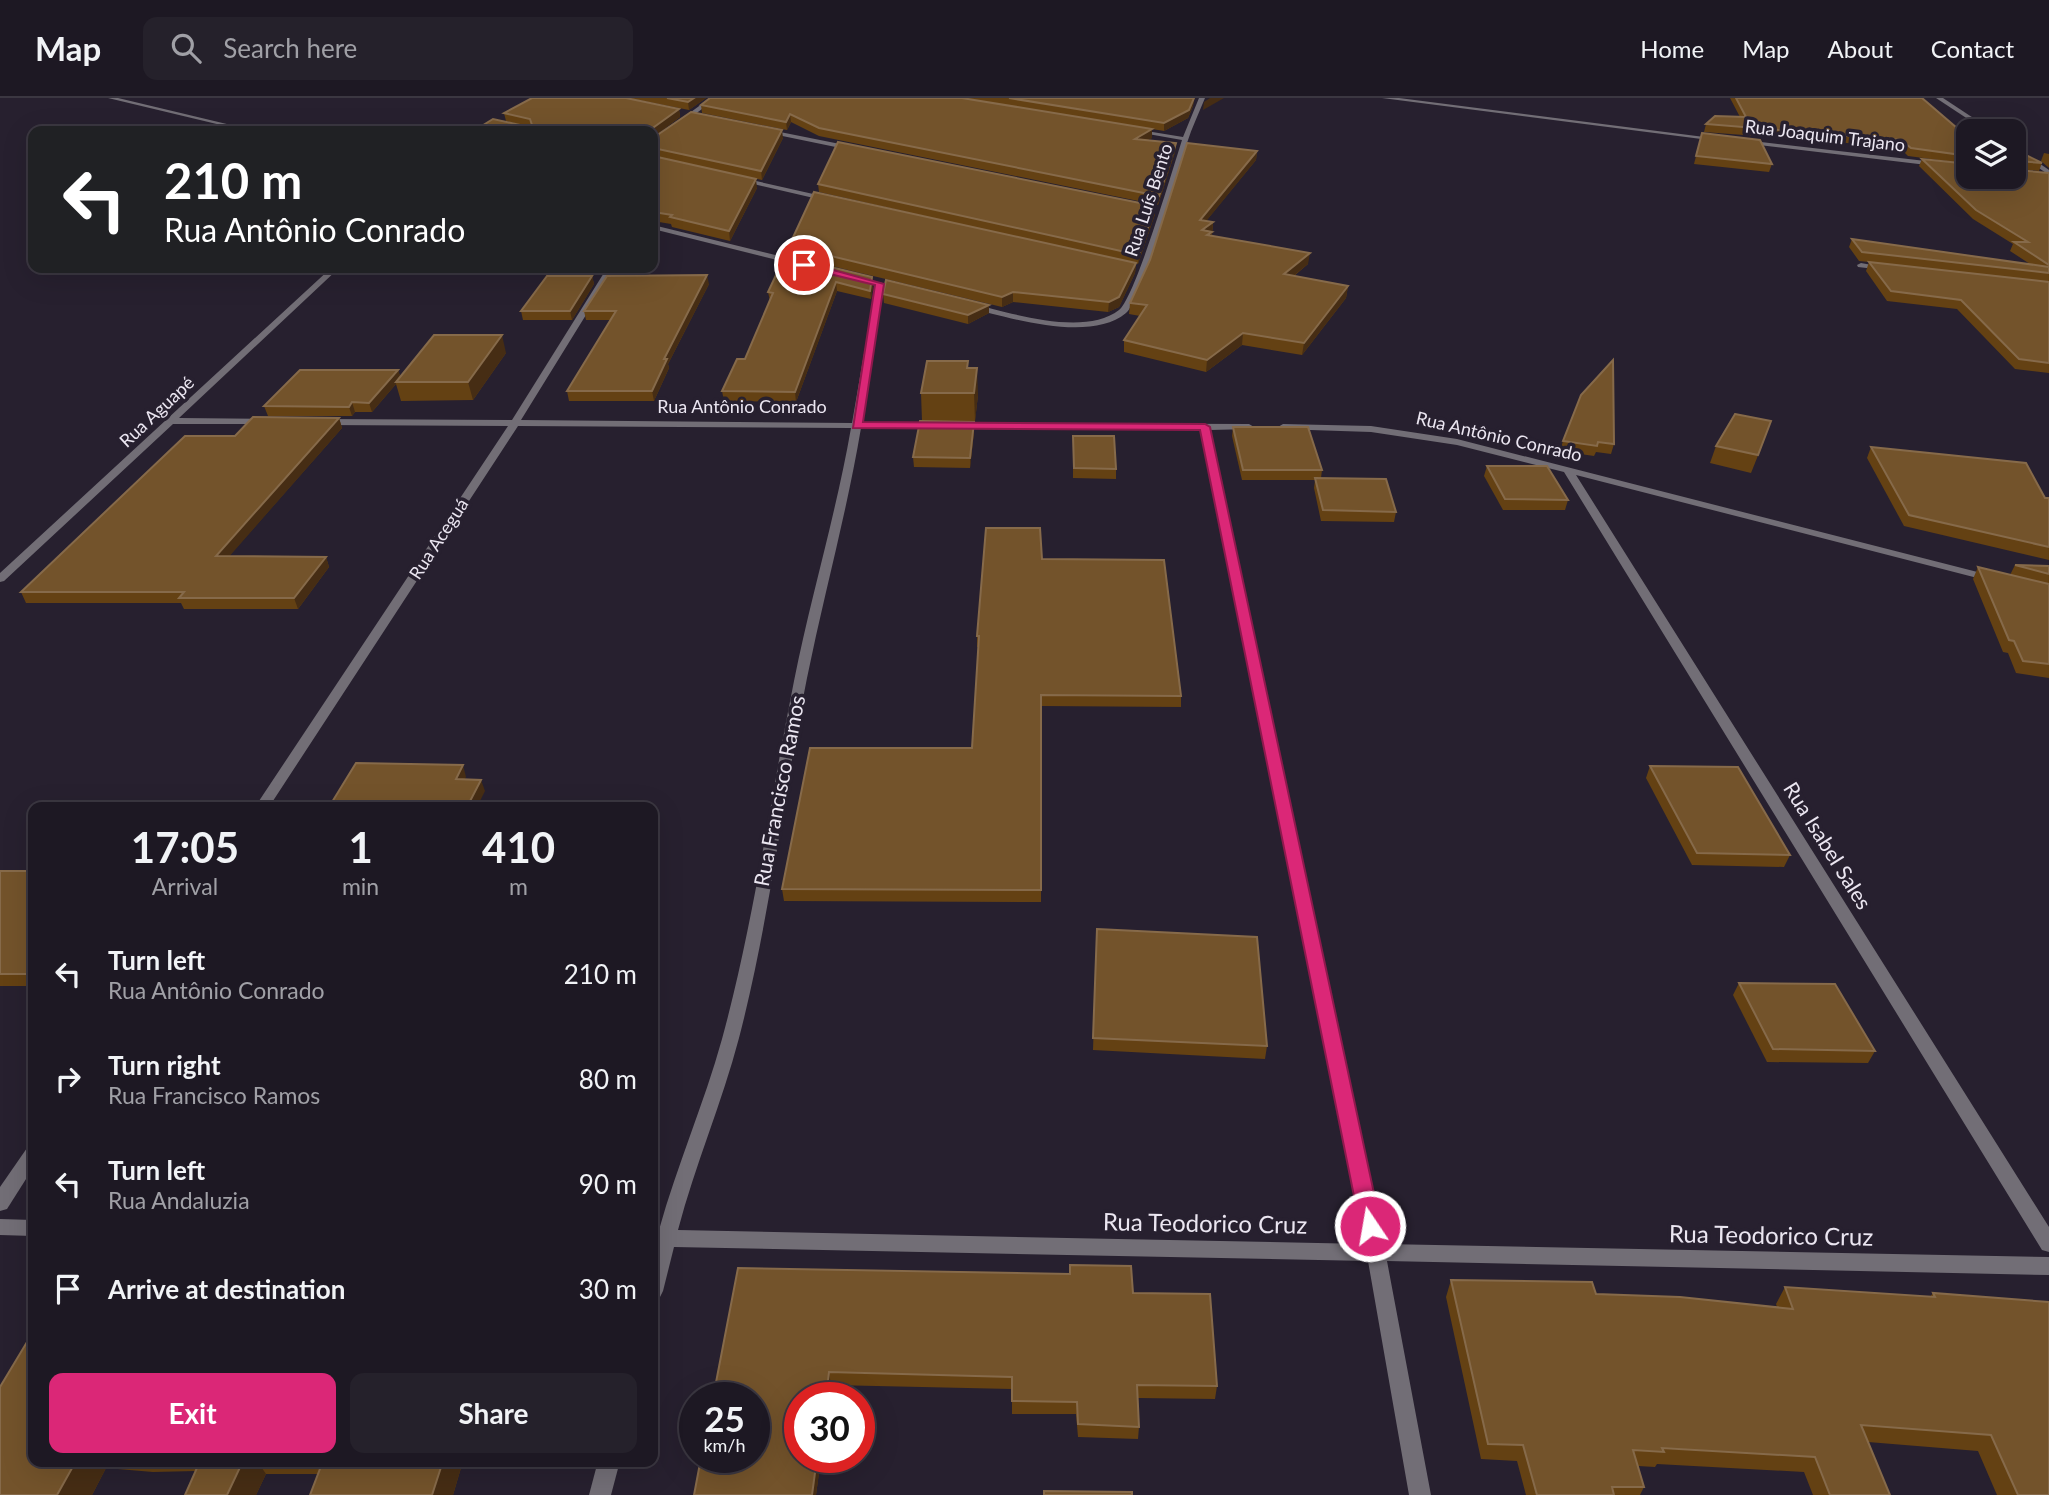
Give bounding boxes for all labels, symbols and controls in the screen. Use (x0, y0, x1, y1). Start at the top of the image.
search box (143, 17, 633, 80)
text: Map (35, 28, 101, 68)
icon: search (167, 29, 205, 67)
text: Search here (223, 32, 357, 64)
text: Home (1640, 34, 1704, 63)
text: Map (1742, 34, 1790, 63)
text: About (1828, 34, 1893, 63)
text: Contact (1931, 34, 2014, 63)
street label: Rua Joaquim Trajano (1744, 114, 1906, 156)
map controls (1956, 119, 2026, 189)
button: layers (1956, 119, 2026, 189)
street label: Rua Luís Bento (1119, 140, 1177, 259)
text: 210 m (164, 151, 302, 209)
icon: left (49, 154, 140, 245)
text: Rua Antônio Conrado (164, 210, 465, 249)
pin (774, 235, 834, 295)
icon: arrive (785, 246, 823, 284)
street label: Rua Aguapé (114, 371, 198, 451)
street label: Rua Antônio Conrado (657, 395, 827, 417)
street label: Rua Antônio Conrado (1414, 406, 1584, 466)
street label: Rua Aceguá (404, 494, 472, 583)
street label: Rua Francisco Ramos (748, 693, 809, 888)
street label: Rua Isabel Sales (1779, 777, 1877, 913)
text: 17:05 (131, 822, 239, 872)
text: 1 (348, 822, 373, 872)
text: 410 (482, 822, 555, 872)
text: Arrival (152, 872, 218, 900)
text: min (342, 872, 379, 900)
text: m (509, 872, 528, 900)
text: Turn left (108, 944, 205, 976)
icon: left (49, 955, 87, 993)
text: 210 m (564, 958, 637, 990)
text: Rua Antônio Conrado (108, 976, 325, 1004)
text: Turn right (108, 1049, 221, 1081)
icon: right (49, 1060, 87, 1098)
text: 80 m (579, 1063, 637, 1095)
text: Rua Francisco Ramos (108, 1081, 320, 1109)
text: Turn left (108, 1154, 205, 1186)
icon: left (49, 1165, 87, 1203)
text: 90 m (579, 1168, 637, 1200)
text: Rua Andaluzia (108, 1186, 250, 1214)
position arrow (1333, 1189, 1407, 1263)
street label: Rua Teodorico Cruz (1103, 1206, 1308, 1239)
street label: Rua Teodorico Cruz (1669, 1218, 1874, 1251)
icon: arrive (49, 1270, 87, 1308)
text: Arrive at destination (108, 1273, 345, 1305)
text: 30 m (579, 1273, 637, 1305)
button: Exit (49, 1373, 336, 1453)
button: Share (350, 1373, 637, 1453)
speed limit sign: 30 (784, 1382, 875, 1473)
text: 25 (704, 1397, 745, 1439)
text: km/h (703, 1434, 746, 1456)

